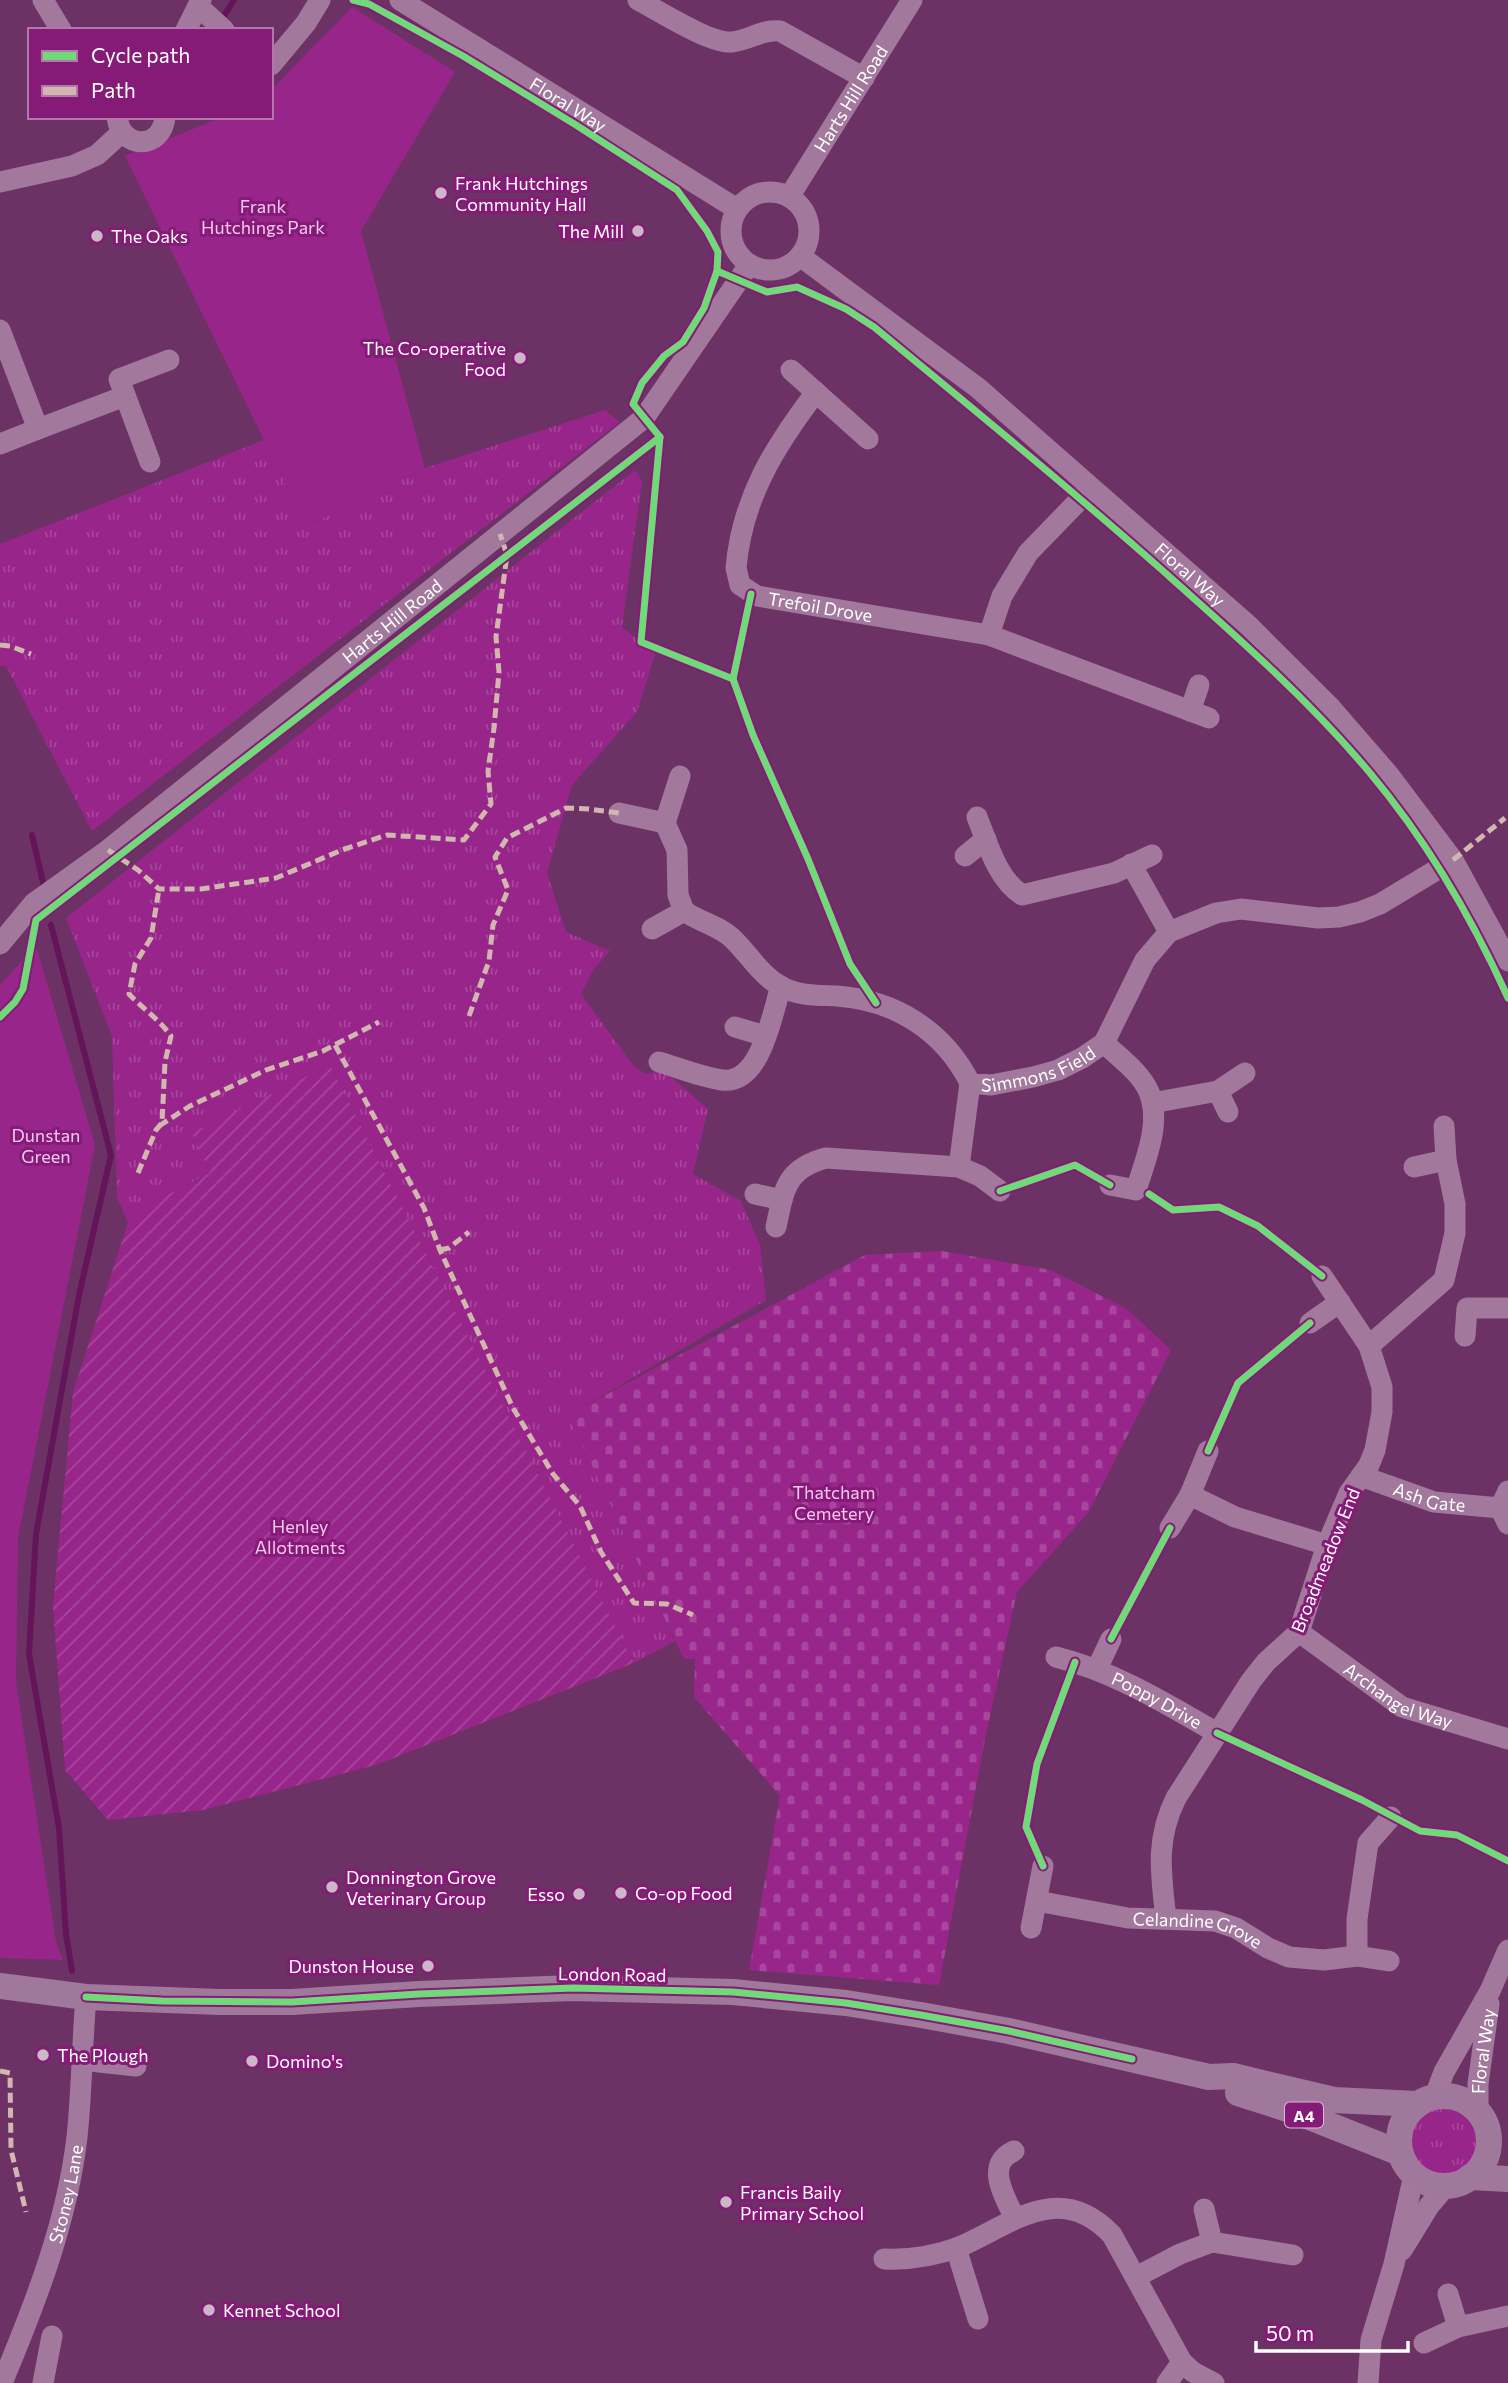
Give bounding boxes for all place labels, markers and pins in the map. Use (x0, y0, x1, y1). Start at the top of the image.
place label: Frank Hutchings Community Hall (455, 172, 588, 215)
marker: Frank Hutchings Community Hall (433, 185, 449, 201)
place label: The Mill (558, 220, 624, 242)
marker: The Mill (630, 223, 646, 239)
place label: The Oaks (111, 225, 188, 247)
marker: The Oaks (89, 228, 105, 244)
place label: The Co-operative Food (363, 337, 506, 380)
marker: The Co-operative Food (512, 350, 528, 366)
place label: Donnington Grove Veterinary Group (346, 1866, 496, 1909)
marker: Donnington Grove Veterinary Group (324, 1879, 340, 1895)
place label: Co-op Food (635, 1882, 732, 1904)
place label: Esso (527, 1883, 565, 1905)
marker: Co-op Food (613, 1885, 629, 1901)
marker: Esso (571, 1886, 587, 1902)
place label: Dunston House (288, 1955, 414, 1977)
marker: Dunston House (420, 1958, 436, 1974)
place label: The Plough (57, 2044, 149, 2066)
marker: The Plough (35, 2047, 51, 2063)
place label: Domino's (266, 2050, 343, 2072)
marker: Domino's (244, 2053, 260, 2069)
place label: Francis Baily Primary School (740, 2181, 864, 2224)
marker: Francis Baily Primary School (718, 2194, 734, 2210)
place label: Kennet School (223, 2299, 341, 2321)
marker: Kennet School (201, 2302, 217, 2318)

